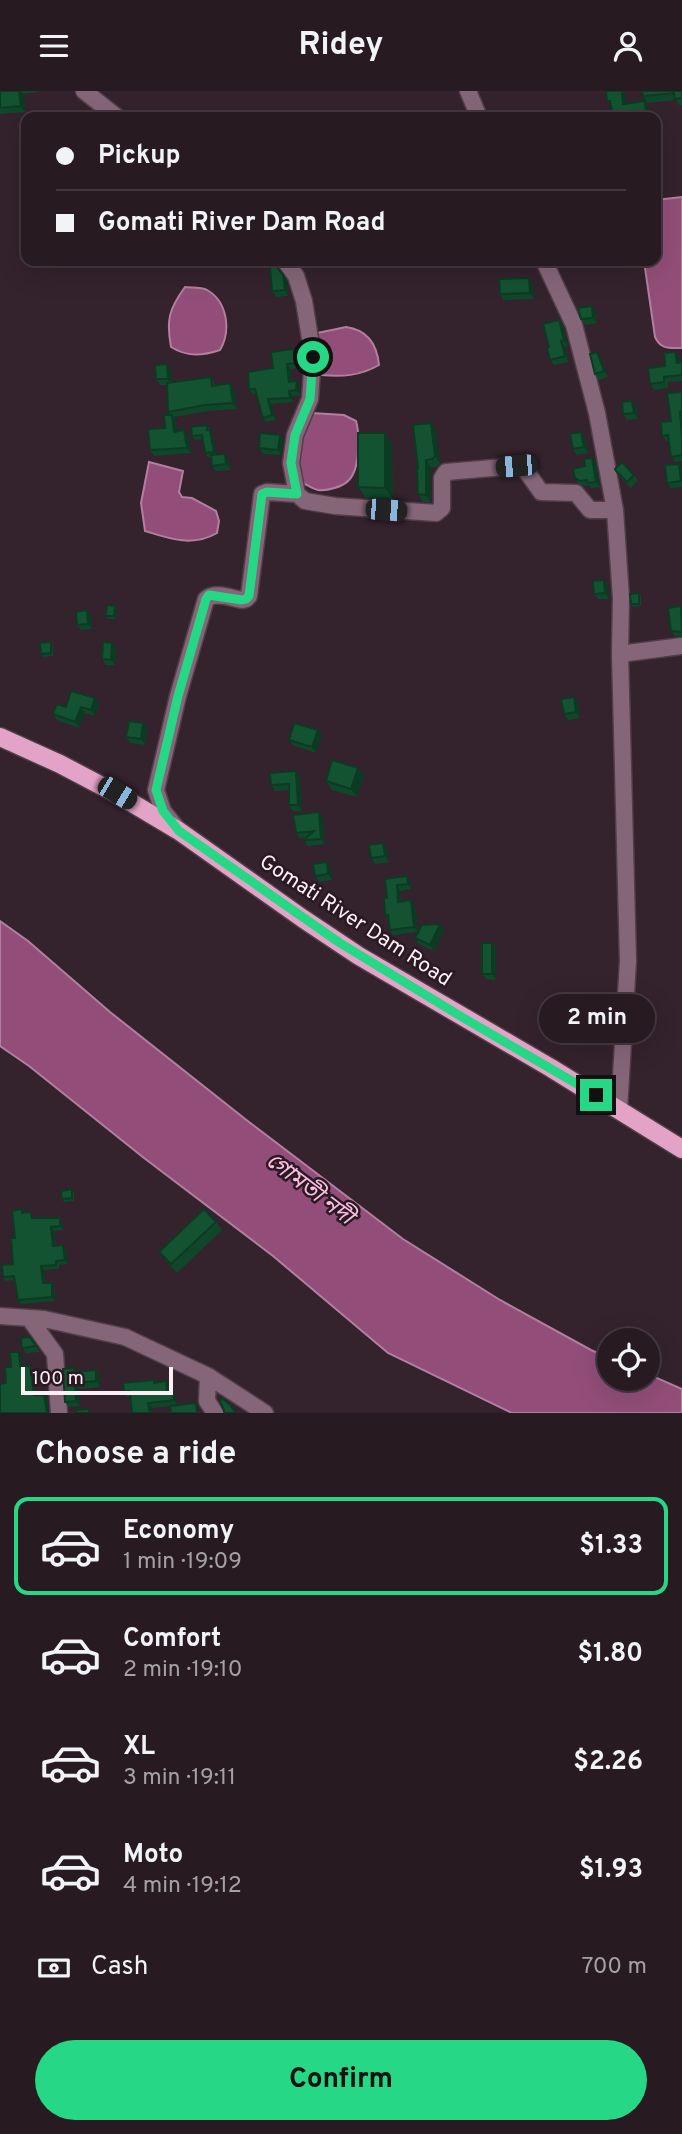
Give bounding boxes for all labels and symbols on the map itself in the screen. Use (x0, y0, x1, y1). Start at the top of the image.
route start (297, 341, 329, 373)
car (495, 454, 538, 478)
car (365, 498, 408, 522)
car (94, 773, 141, 813)
street label: Gomati River Dam Road (254, 849, 456, 993)
callout: 2 min (538, 993, 654, 1042)
route end (580, 1079, 612, 1111)
water label: গোমতী নদী (259, 1147, 362, 1235)
scale bar (21, 1364, 173, 1396)

